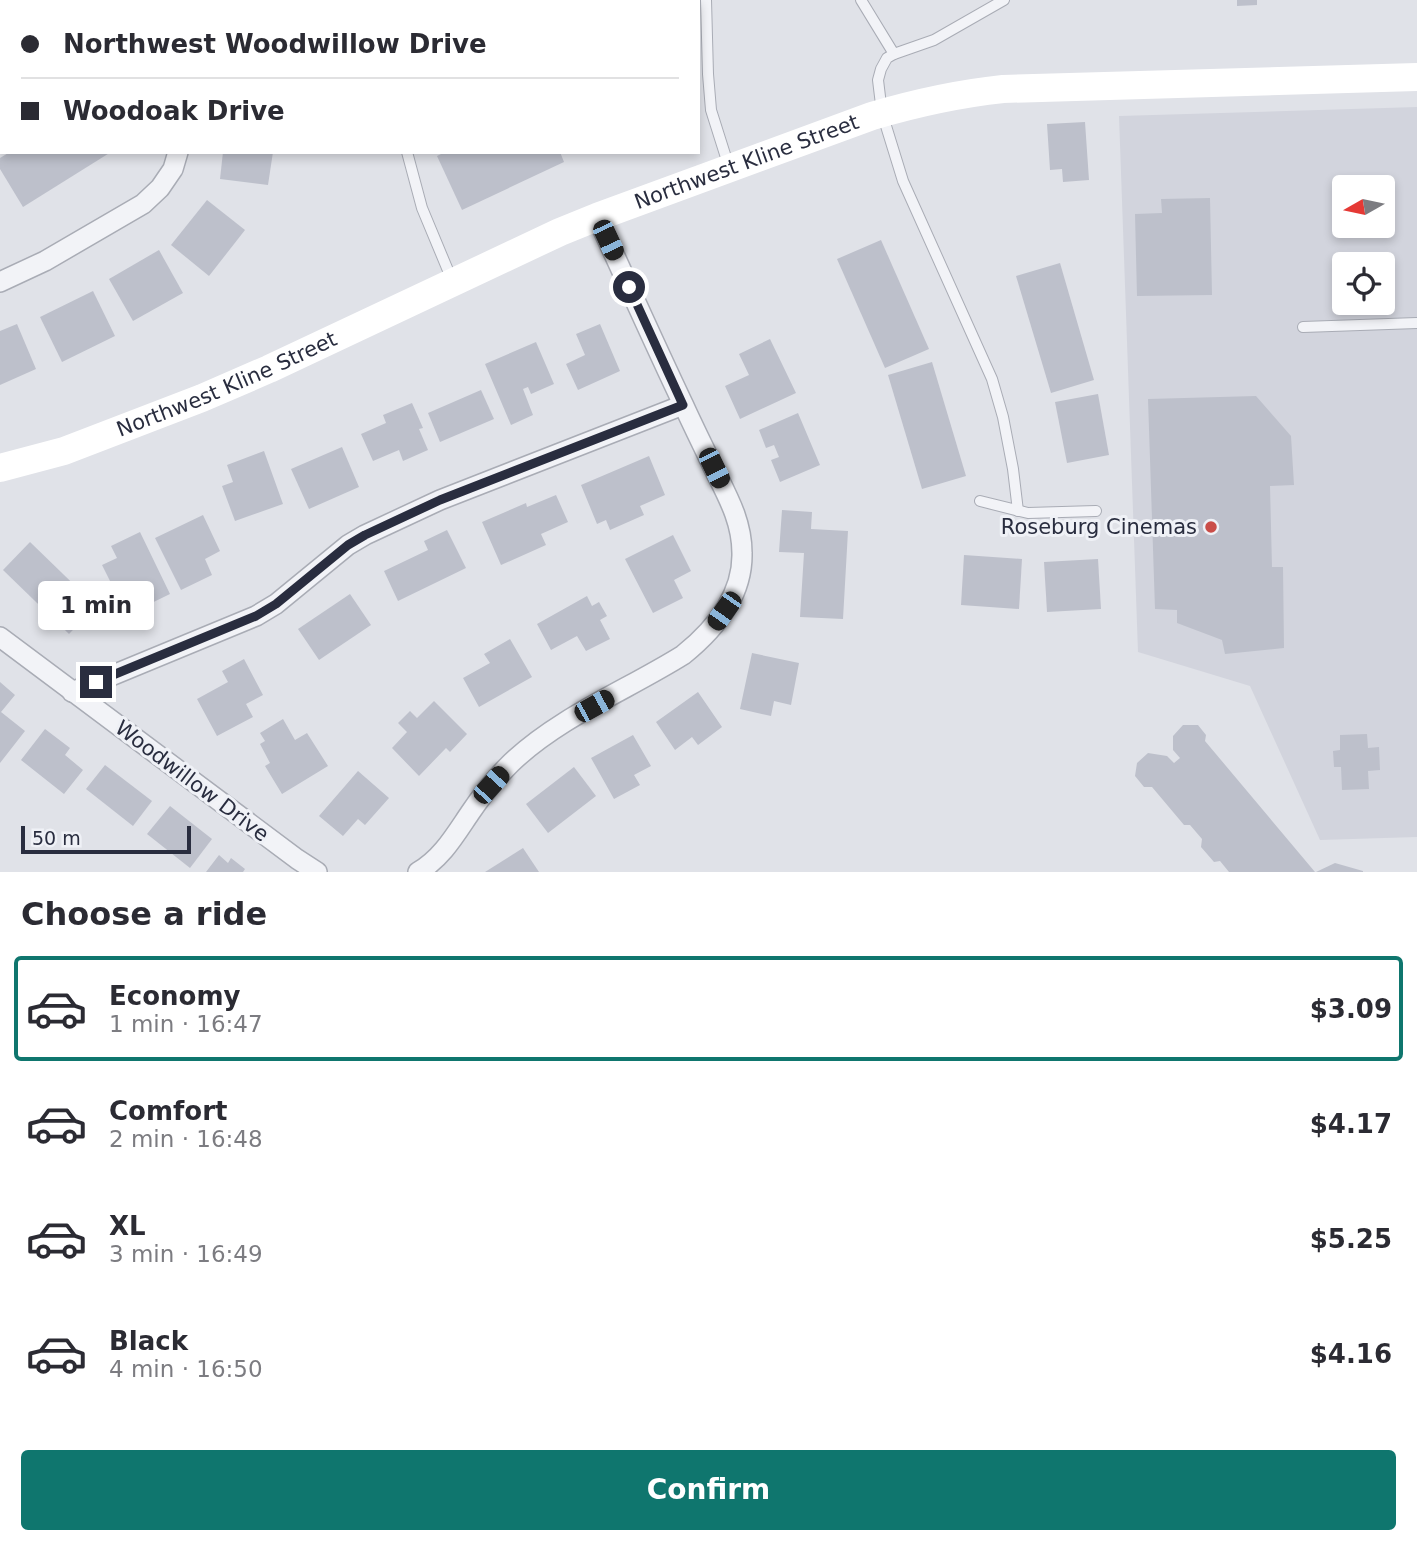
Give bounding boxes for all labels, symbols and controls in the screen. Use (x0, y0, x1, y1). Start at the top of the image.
text: Northwest Woodwillow Drive (63, 29, 487, 59)
text: Woodoak Drive (63, 96, 285, 126)
street label: Northwest Kline Street (631, 110, 862, 214)
north arrow (1332, 175, 1395, 238)
map controls (1332, 175, 1395, 315)
car (590, 217, 627, 263)
button: locate (1332, 252, 1395, 315)
route start (613, 271, 645, 303)
street label: Northwest Kline Street (113, 327, 341, 442)
car (696, 445, 733, 491)
place label: Roseburg Cinemas (1001, 515, 1197, 539)
marker: Roseburg Cinemas (1203, 519, 1219, 535)
callout: 1 min (38, 580, 154, 630)
car (704, 588, 745, 634)
text: 1 min (60, 592, 132, 618)
route end (80, 666, 112, 698)
car (571, 687, 618, 725)
street label: Woodwillow Drive (111, 715, 273, 847)
car (470, 762, 513, 808)
scale bar (21, 823, 191, 855)
text: 50 m (32, 827, 81, 849)
text: Choose a ride (21, 895, 267, 933)
icon: car (25, 977, 88, 1040)
text: Economy (109, 981, 240, 1011)
text: $3.09 (1310, 994, 1392, 1024)
text: 1 min · 16:47 (109, 1011, 263, 1037)
icon: car (25, 1092, 88, 1155)
text: Comfort (109, 1096, 227, 1126)
text: $4.17 (1310, 1109, 1392, 1139)
text: 2 min · 16:48 (109, 1126, 263, 1152)
icon: car (25, 1207, 88, 1270)
text: XL (109, 1211, 146, 1241)
text: $5.25 (1310, 1224, 1392, 1254)
text: 3 min · 16:49 (109, 1241, 263, 1267)
icon: car (25, 1322, 88, 1385)
text: Black (109, 1326, 188, 1356)
text: $4.16 (1310, 1339, 1392, 1369)
text: 4 min · 16:50 (109, 1356, 263, 1382)
button: Confirm (21, 1450, 1396, 1530)

